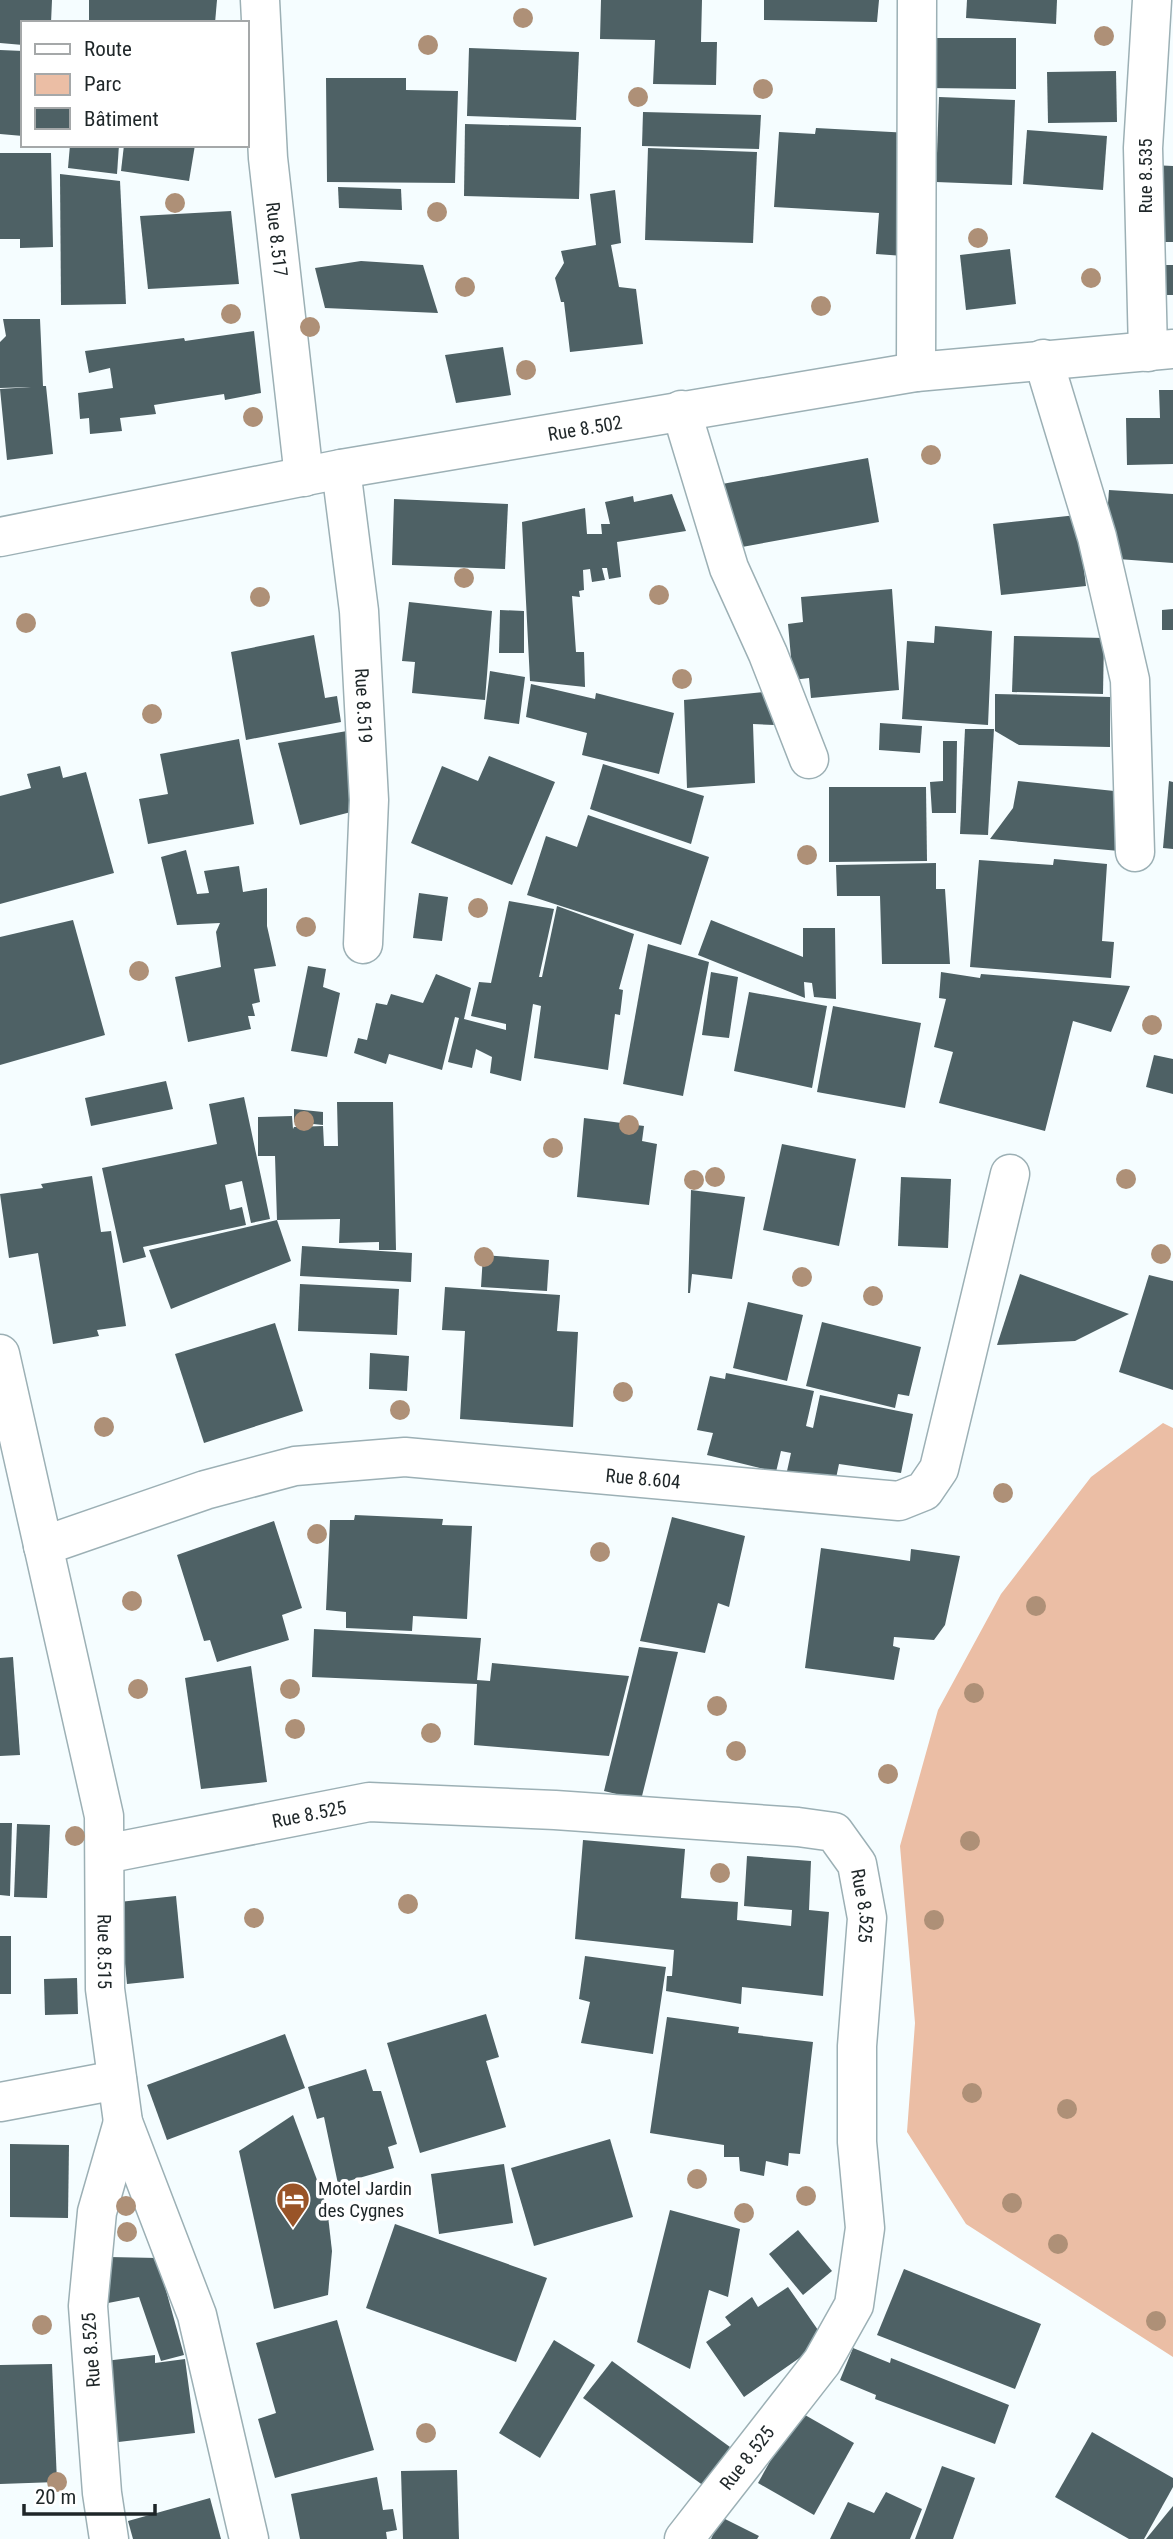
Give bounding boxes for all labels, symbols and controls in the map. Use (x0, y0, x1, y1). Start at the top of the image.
legend (21, 21, 248, 147)
text: Route (84, 37, 132, 61)
text: Parc (84, 72, 122, 96)
text: Bâtiment (84, 107, 159, 131)
street label: Rue 8.535 (1134, 138, 1157, 214)
street label: Rue 8.517 (262, 201, 293, 278)
street label: Rue 8.502 (546, 410, 624, 445)
street label: Rue 8.519 (351, 668, 377, 744)
street label: Rue 8.604 (605, 1463, 682, 1493)
street label: Rue 8.525 (270, 1795, 348, 1832)
street label: Rue 8.525 (847, 1867, 879, 1944)
street label: Rue 8.515 (93, 1914, 116, 1989)
place label: Motel Jardin des Cygnes (318, 2177, 412, 2222)
hotel icon: Motel Jardin des Cygnes (274, 2180, 312, 2229)
street label: Rue 8.525 (77, 2312, 105, 2388)
street label: Rue 8.525 (715, 2421, 779, 2495)
scale bar (24, 2472, 156, 2516)
text: 20 m (35, 2485, 76, 2509)

